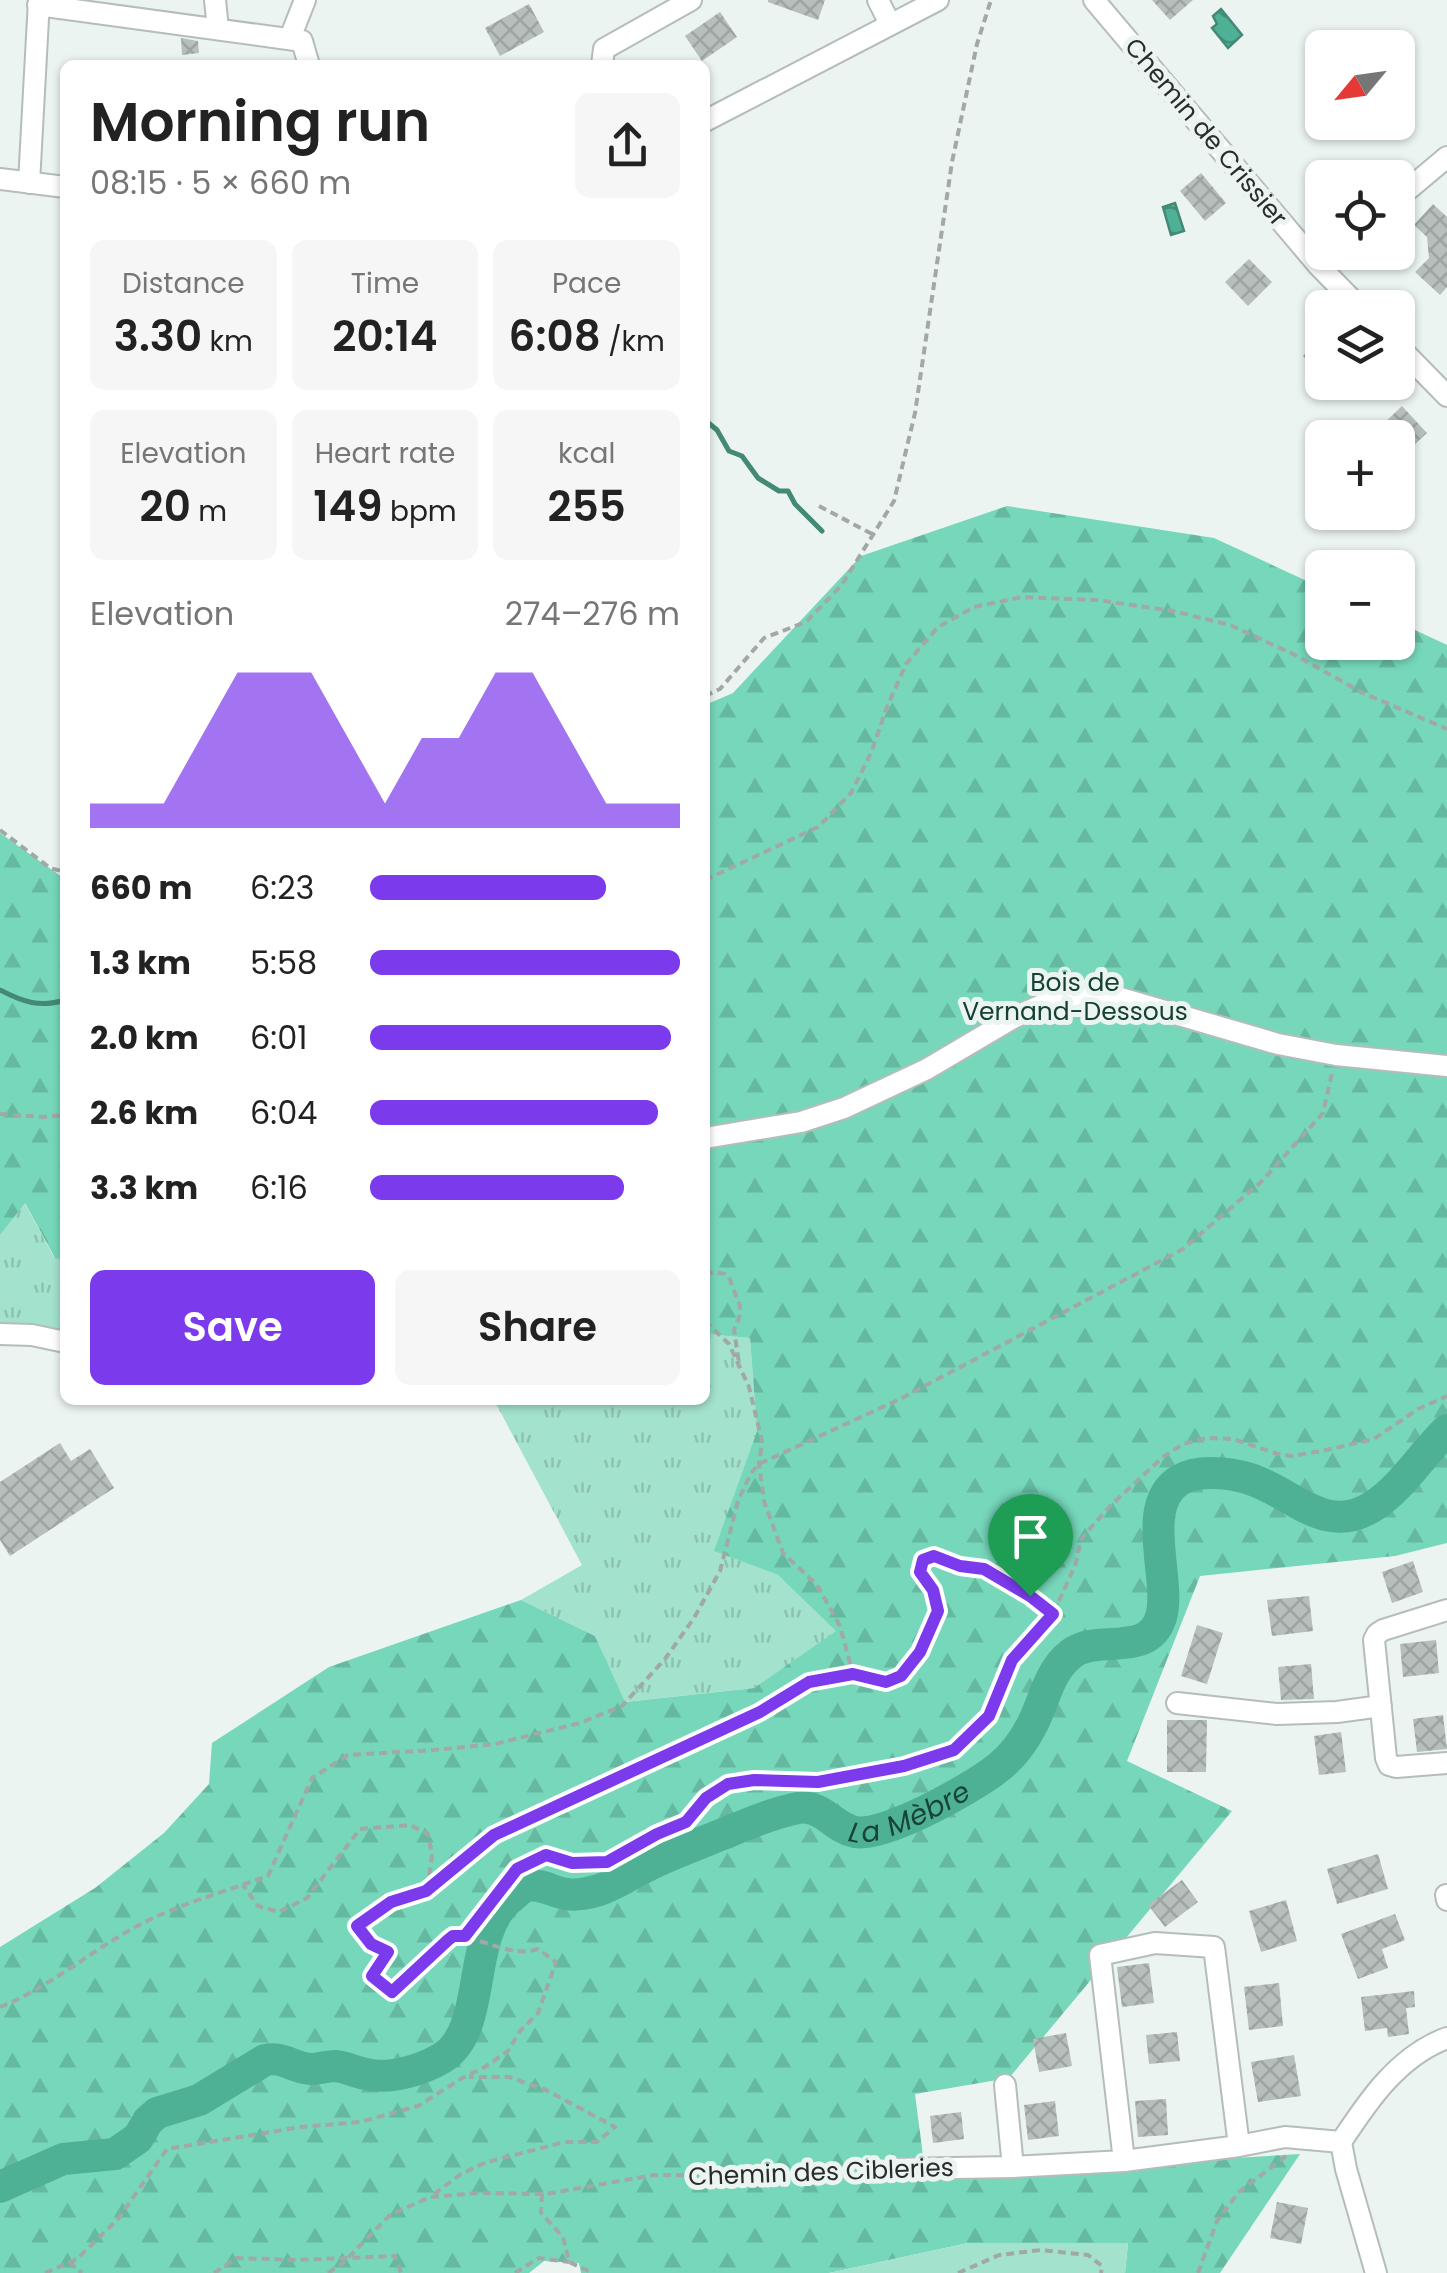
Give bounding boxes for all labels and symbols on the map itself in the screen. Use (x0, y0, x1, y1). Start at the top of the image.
street label: Chemin de Crissier (1117, 30, 1295, 234)
north arrow (1305, 30, 1415, 140)
park label: Bois de Vernand-Dessous (962, 965, 1188, 1029)
pin (988, 1494, 1073, 1597)
water label: La Mèbre (845, 1771, 977, 1852)
street label: Chemin des Cibleries (688, 2150, 954, 2194)

